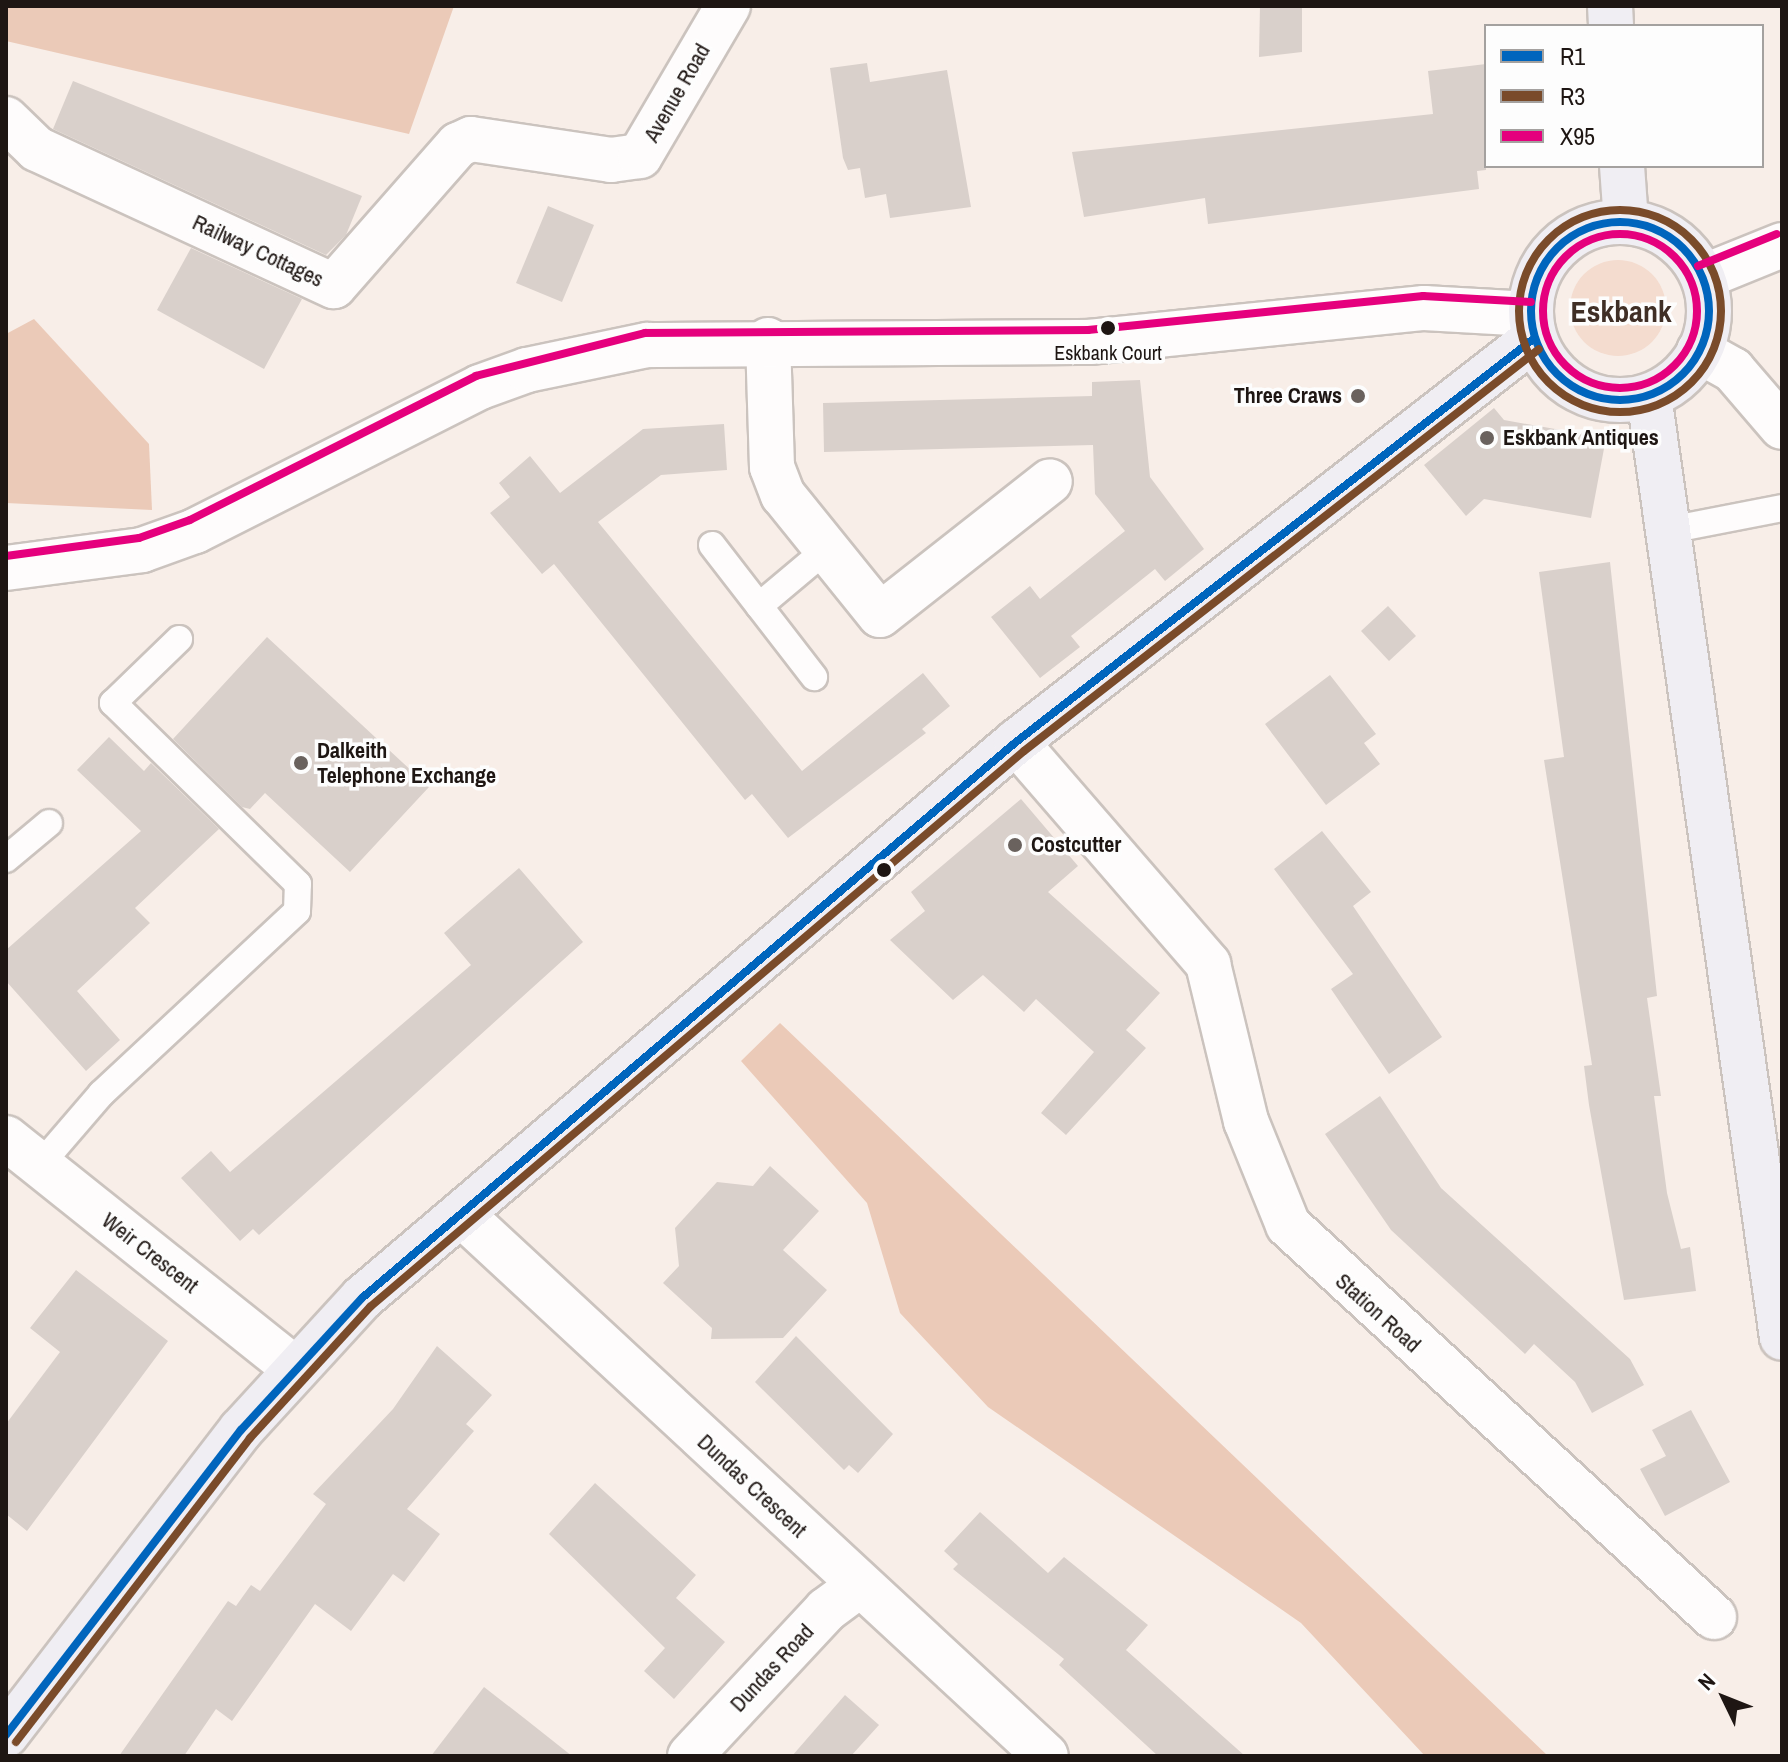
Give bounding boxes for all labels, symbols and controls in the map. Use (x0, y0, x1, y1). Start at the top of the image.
legend (1484, 24, 1764, 168)
street label: Avenue Road (638, 39, 716, 147)
text: R1 (1560, 40, 1585, 72)
text: R3 (1560, 80, 1585, 112)
text: X95 (1560, 120, 1595, 152)
street label: Railway Cottages (188, 209, 328, 293)
district label: Eskbank (1570, 293, 1672, 329)
marker: Eskbank Court (1100, 320, 1116, 336)
place label: Eskbank Court (1054, 340, 1162, 364)
place label: Three Craws (1234, 383, 1342, 409)
marker: Three Craws (1349, 387, 1367, 405)
place label: Eskbank Antiques (1503, 425, 1659, 451)
marker: Eskbank Antiques (1478, 429, 1496, 447)
place label: Dalkeith Telephone Exchange (317, 737, 496, 788)
marker: Dalkeith Telephone Exchange (292, 754, 310, 772)
place label: Costcutter (1031, 832, 1121, 858)
marker: Costcutter (1006, 836, 1024, 854)
unlabelled marker (876, 862, 892, 878)
street label: Weir Crescent (97, 1207, 203, 1299)
street label: Station Road (1330, 1268, 1426, 1358)
street label: Dundas Crescent (692, 1429, 812, 1543)
street label: Dundas Road (725, 1619, 819, 1717)
north arrow (1684, 1658, 1764, 1738)
text: N (1691, 1667, 1722, 1697)

